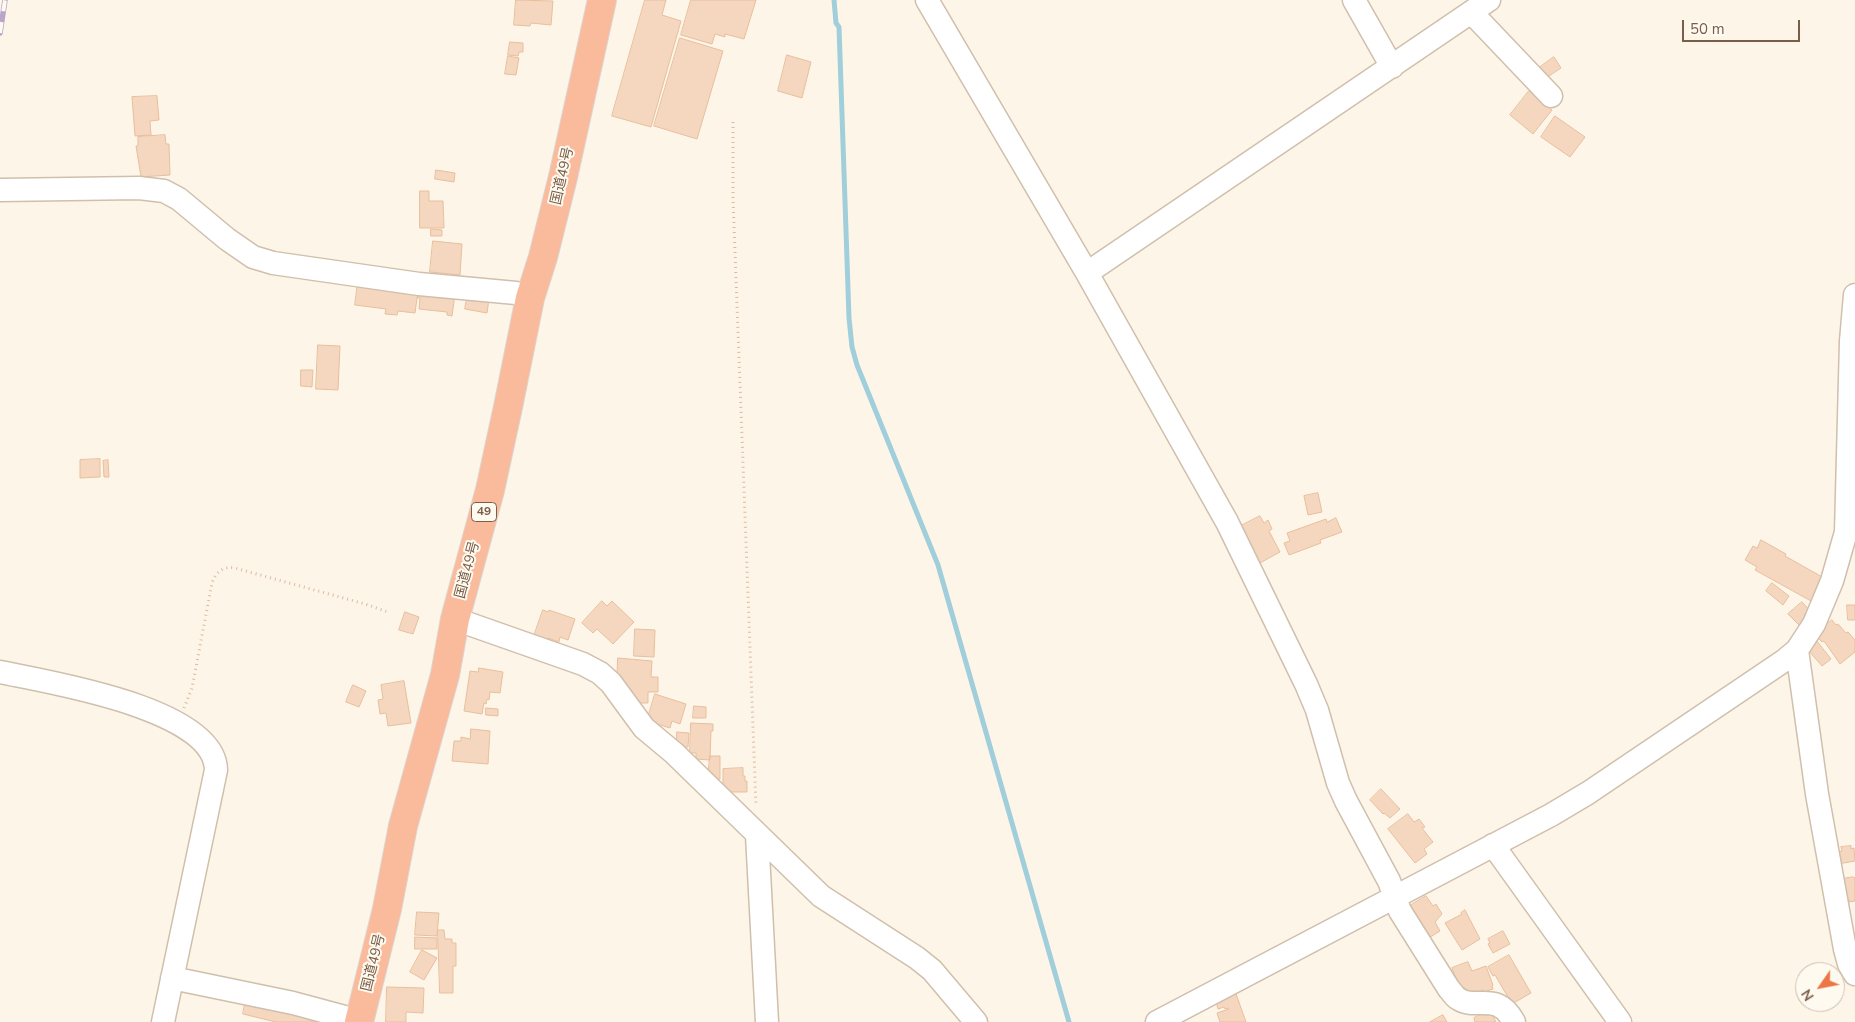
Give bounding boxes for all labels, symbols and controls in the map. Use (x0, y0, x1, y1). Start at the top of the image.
scale bar (1685, 10, 1802, 42)
text: 50 m (1690, 19, 1725, 39)
street label: 国道49号 (548, 145, 578, 207)
road number: 49 (472, 502, 496, 522)
street label: 国道49号 (452, 539, 484, 601)
street label: 国道49号 (359, 932, 389, 994)
north arrow (1795, 962, 1845, 1012)
text: N (1797, 985, 1819, 1004)

